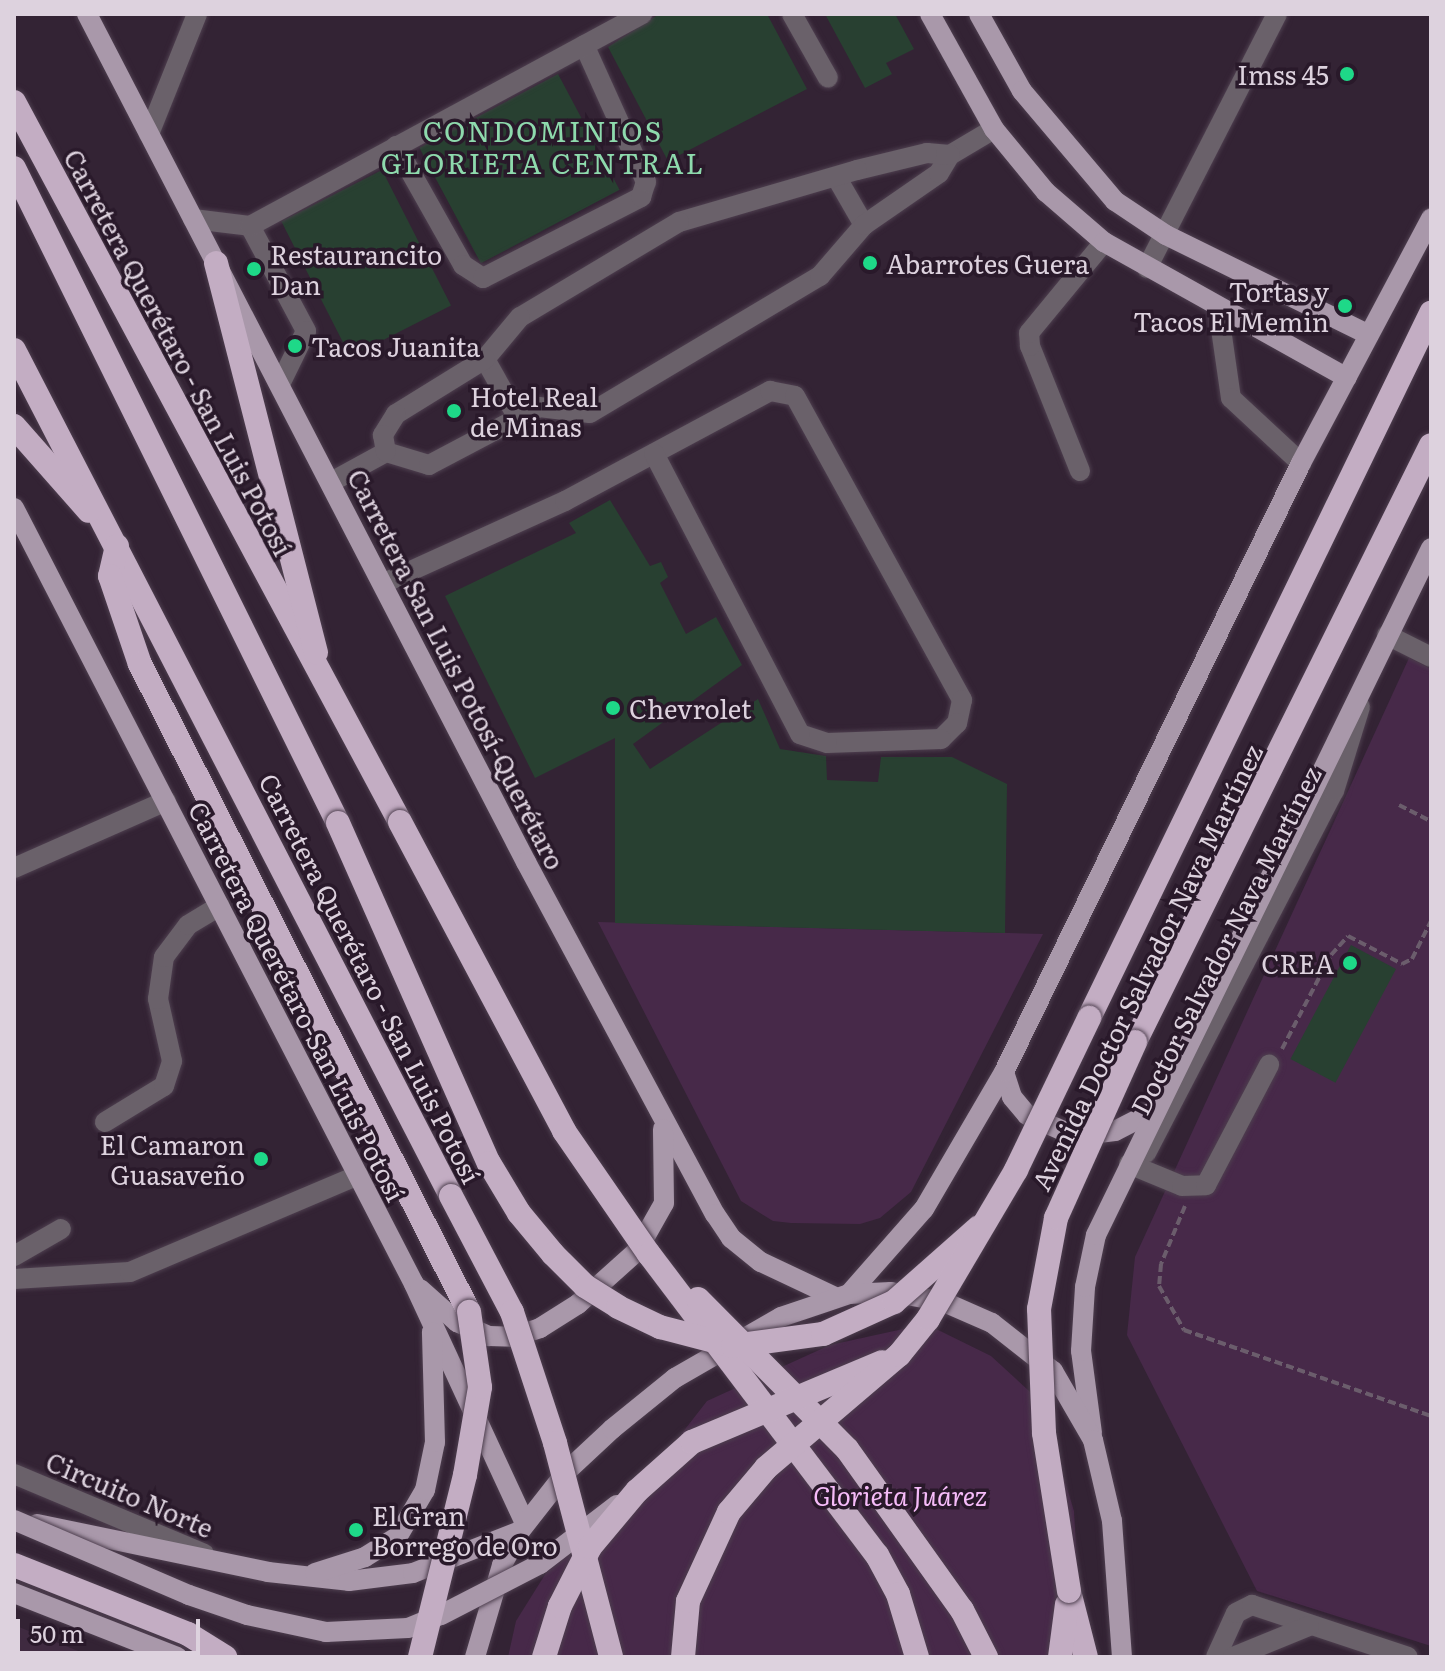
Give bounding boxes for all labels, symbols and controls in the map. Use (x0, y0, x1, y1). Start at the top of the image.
place label: Imss 45 (1237, 58, 1329, 90)
marker: Imss 45 (1336, 63, 1358, 85)
district label: CONDOMINIOS GLORIETA CENTRAL (381, 113, 705, 179)
street label: Carretera Querétaro - San Luis Potosí (58, 144, 300, 560)
place label: Restaurancito Dan (270, 238, 442, 300)
place label: Abarrotes Guera (886, 247, 1089, 279)
marker: Abarrotes Guera (861, 254, 879, 272)
marker: Restaurancito Dan (245, 260, 263, 278)
place label: Tortas y Tacos El Memin (1133, 275, 1329, 336)
marker: Tortas y Tacos El Memin (1336, 297, 1354, 315)
place label: Tacos Juanita (311, 330, 480, 362)
marker: Tacos Juanita (286, 337, 304, 355)
place label: Hotel Real de Minas (470, 380, 598, 442)
marker: Hotel Real de Minas (445, 402, 463, 420)
street label: Carretera San Luis Potosí-Querétaro (342, 464, 572, 874)
place label: Chevrolet (629, 692, 751, 724)
marker: Chevrolet (604, 699, 622, 717)
street label: Avenida Doctor Salvador Nava Martínez (1024, 739, 1268, 1195)
street label: Doctor Salvador Nava Martínez (1123, 761, 1327, 1119)
street label: Carretera Querétaro - San Luis Potosí (254, 768, 488, 1188)
street label: Carretera Querétaro-San Luis Potosí (183, 796, 413, 1206)
place label: CREA (1261, 947, 1334, 979)
marker: CREA (1341, 954, 1359, 972)
place label: El Camaron Guasaveño (100, 1128, 245, 1190)
marker: El Camaron Guasaveño (252, 1150, 270, 1168)
street label: Circuito Norte (42, 1445, 218, 1543)
park label: Glorieta Juárez (813, 1479, 987, 1511)
place label: El Gran Borrego de Oro (372, 1499, 558, 1560)
marker: El Gran Borrego de Oro (347, 1521, 365, 1539)
scale bar (20, 1603, 204, 1653)
text: 50 m (30, 1615, 84, 1650)

